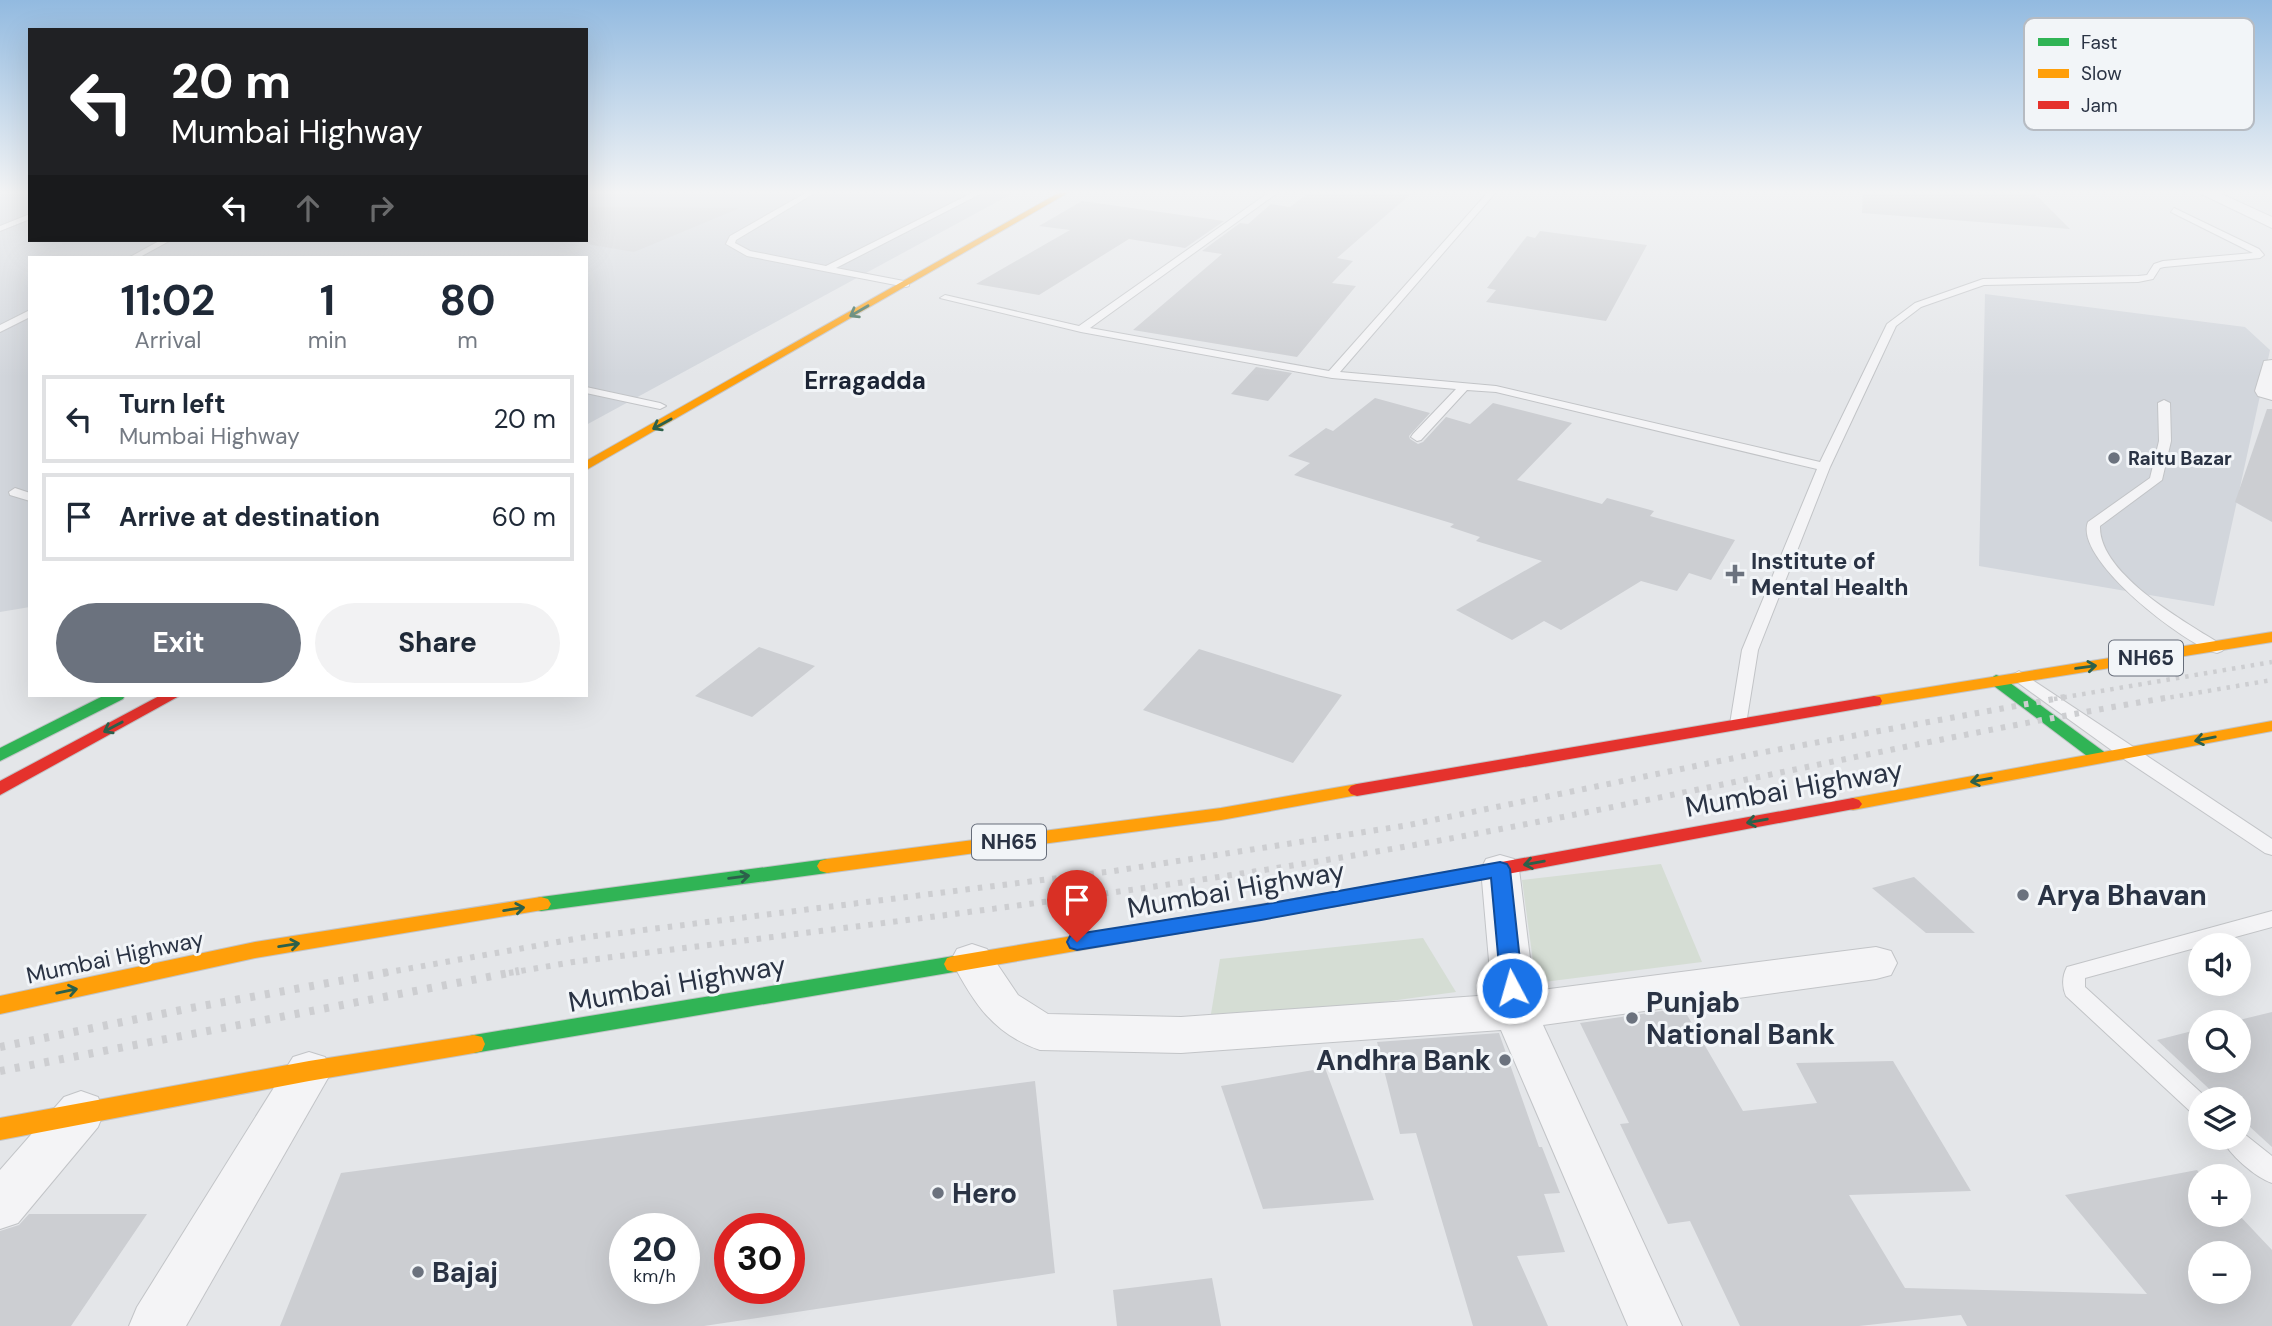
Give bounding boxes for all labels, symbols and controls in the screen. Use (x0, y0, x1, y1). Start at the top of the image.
legend (2024, 18, 2254, 130)
text: Fast (2081, 30, 2117, 55)
text: 20 m (171, 49, 291, 113)
icon: left (56, 56, 147, 147)
text: Slow (2081, 61, 2122, 86)
text: Jam (2081, 93, 2118, 118)
text: Mumbai Highway (171, 111, 423, 153)
icon: left (216, 189, 254, 227)
icon: ahead (289, 189, 327, 227)
icon: right (362, 189, 400, 227)
text: 11:02 (120, 273, 215, 328)
text: 1 (320, 273, 335, 328)
text: 80 (439, 273, 496, 328)
one-way arrow (850, 304, 870, 318)
text: Arrival (134, 325, 201, 355)
text: min (308, 325, 347, 355)
text: m (457, 325, 478, 355)
district label: Erragadda (804, 365, 926, 396)
text: Turn left (119, 387, 226, 421)
icon: left (60, 400, 98, 438)
text: 20 m (493, 402, 556, 436)
one-way arrow (652, 418, 673, 431)
text: Mumbai Highway (119, 421, 300, 451)
place label: Raitu Bazar (2128, 446, 2232, 471)
marker: Raitu Bazar (2106, 450, 2122, 466)
icon: arrive (60, 498, 98, 536)
text: Arrive at destination (119, 500, 380, 534)
text: 60 m (492, 500, 556, 534)
place label: Institute of Mental Health (1751, 546, 1908, 602)
marker: Institute of Mental Health (1725, 564, 1745, 584)
button: Exit (56, 603, 301, 683)
button: Share (315, 603, 560, 683)
road number: NH65 (2109, 640, 2183, 676)
one-way arrow (2074, 660, 2097, 673)
one-way arrow (103, 721, 124, 734)
one-way arrow (2194, 732, 2217, 746)
street label: Mumbai Highway (1682, 751, 1906, 826)
one-way arrow (1970, 774, 1993, 787)
one-way arrow (1747, 815, 1769, 829)
road number: NH65 (972, 824, 1046, 860)
street label: Mumbai Highway (1124, 852, 1348, 927)
one-way arrow (1523, 856, 1546, 870)
pin (1047, 870, 1107, 942)
one-way arrow (727, 871, 750, 884)
place label: Arya Bhavan (2037, 877, 2207, 914)
icon: arrive (1058, 881, 1096, 919)
marker: Arya Bhavan (2015, 887, 2031, 903)
one-way arrow (502, 902, 525, 915)
street label: Mumbai Highway (23, 923, 207, 990)
map controls (2188, 933, 2251, 1304)
button: sound (2188, 933, 2251, 996)
one-way arrow (277, 938, 300, 951)
street label: Mumbai Highway (565, 946, 789, 1021)
position arrow (1475, 951, 1549, 1025)
one-way arrow (55, 984, 78, 997)
place label: Punjab National Bank (1646, 984, 1835, 1053)
marker: Punjab National Bank (1624, 1010, 1640, 1026)
button: search (2188, 1010, 2251, 1073)
place label: Andhra Bank (1316, 1042, 1491, 1079)
marker: Andhra Bank (1497, 1052, 1513, 1068)
button: layers (2188, 1087, 2251, 1150)
button: + (2188, 1164, 2251, 1227)
place label: Hero (952, 1175, 1017, 1212)
marker: Hero (930, 1185, 946, 1201)
speed limit sign: 30 (714, 1213, 805, 1304)
text: 20 (632, 1226, 677, 1272)
button: − (2188, 1241, 2251, 1304)
place label: Bajaj (432, 1254, 498, 1291)
marker: Bajaj (410, 1264, 426, 1280)
text: km/h (633, 1264, 676, 1288)

